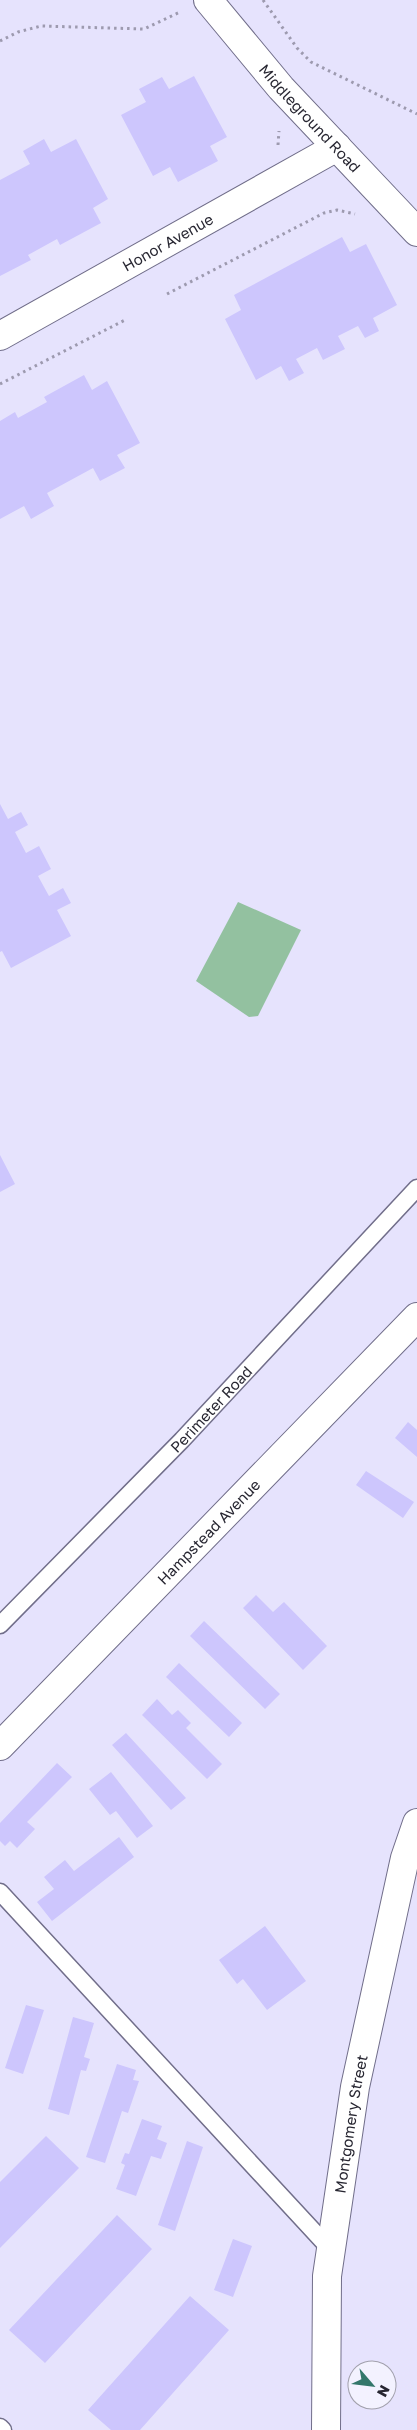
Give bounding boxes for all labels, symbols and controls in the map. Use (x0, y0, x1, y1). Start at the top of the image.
street label: Middleground Road (256, 60, 364, 176)
street label: Honor Avenue (119, 209, 216, 275)
street label: Perimeter Road (166, 1362, 256, 1456)
street label: Hampstead Avenue (153, 1475, 264, 1588)
street label: Montgomery Street (330, 2053, 371, 2194)
north arrow (347, 2360, 397, 2410)
text: N (374, 2383, 394, 2400)

